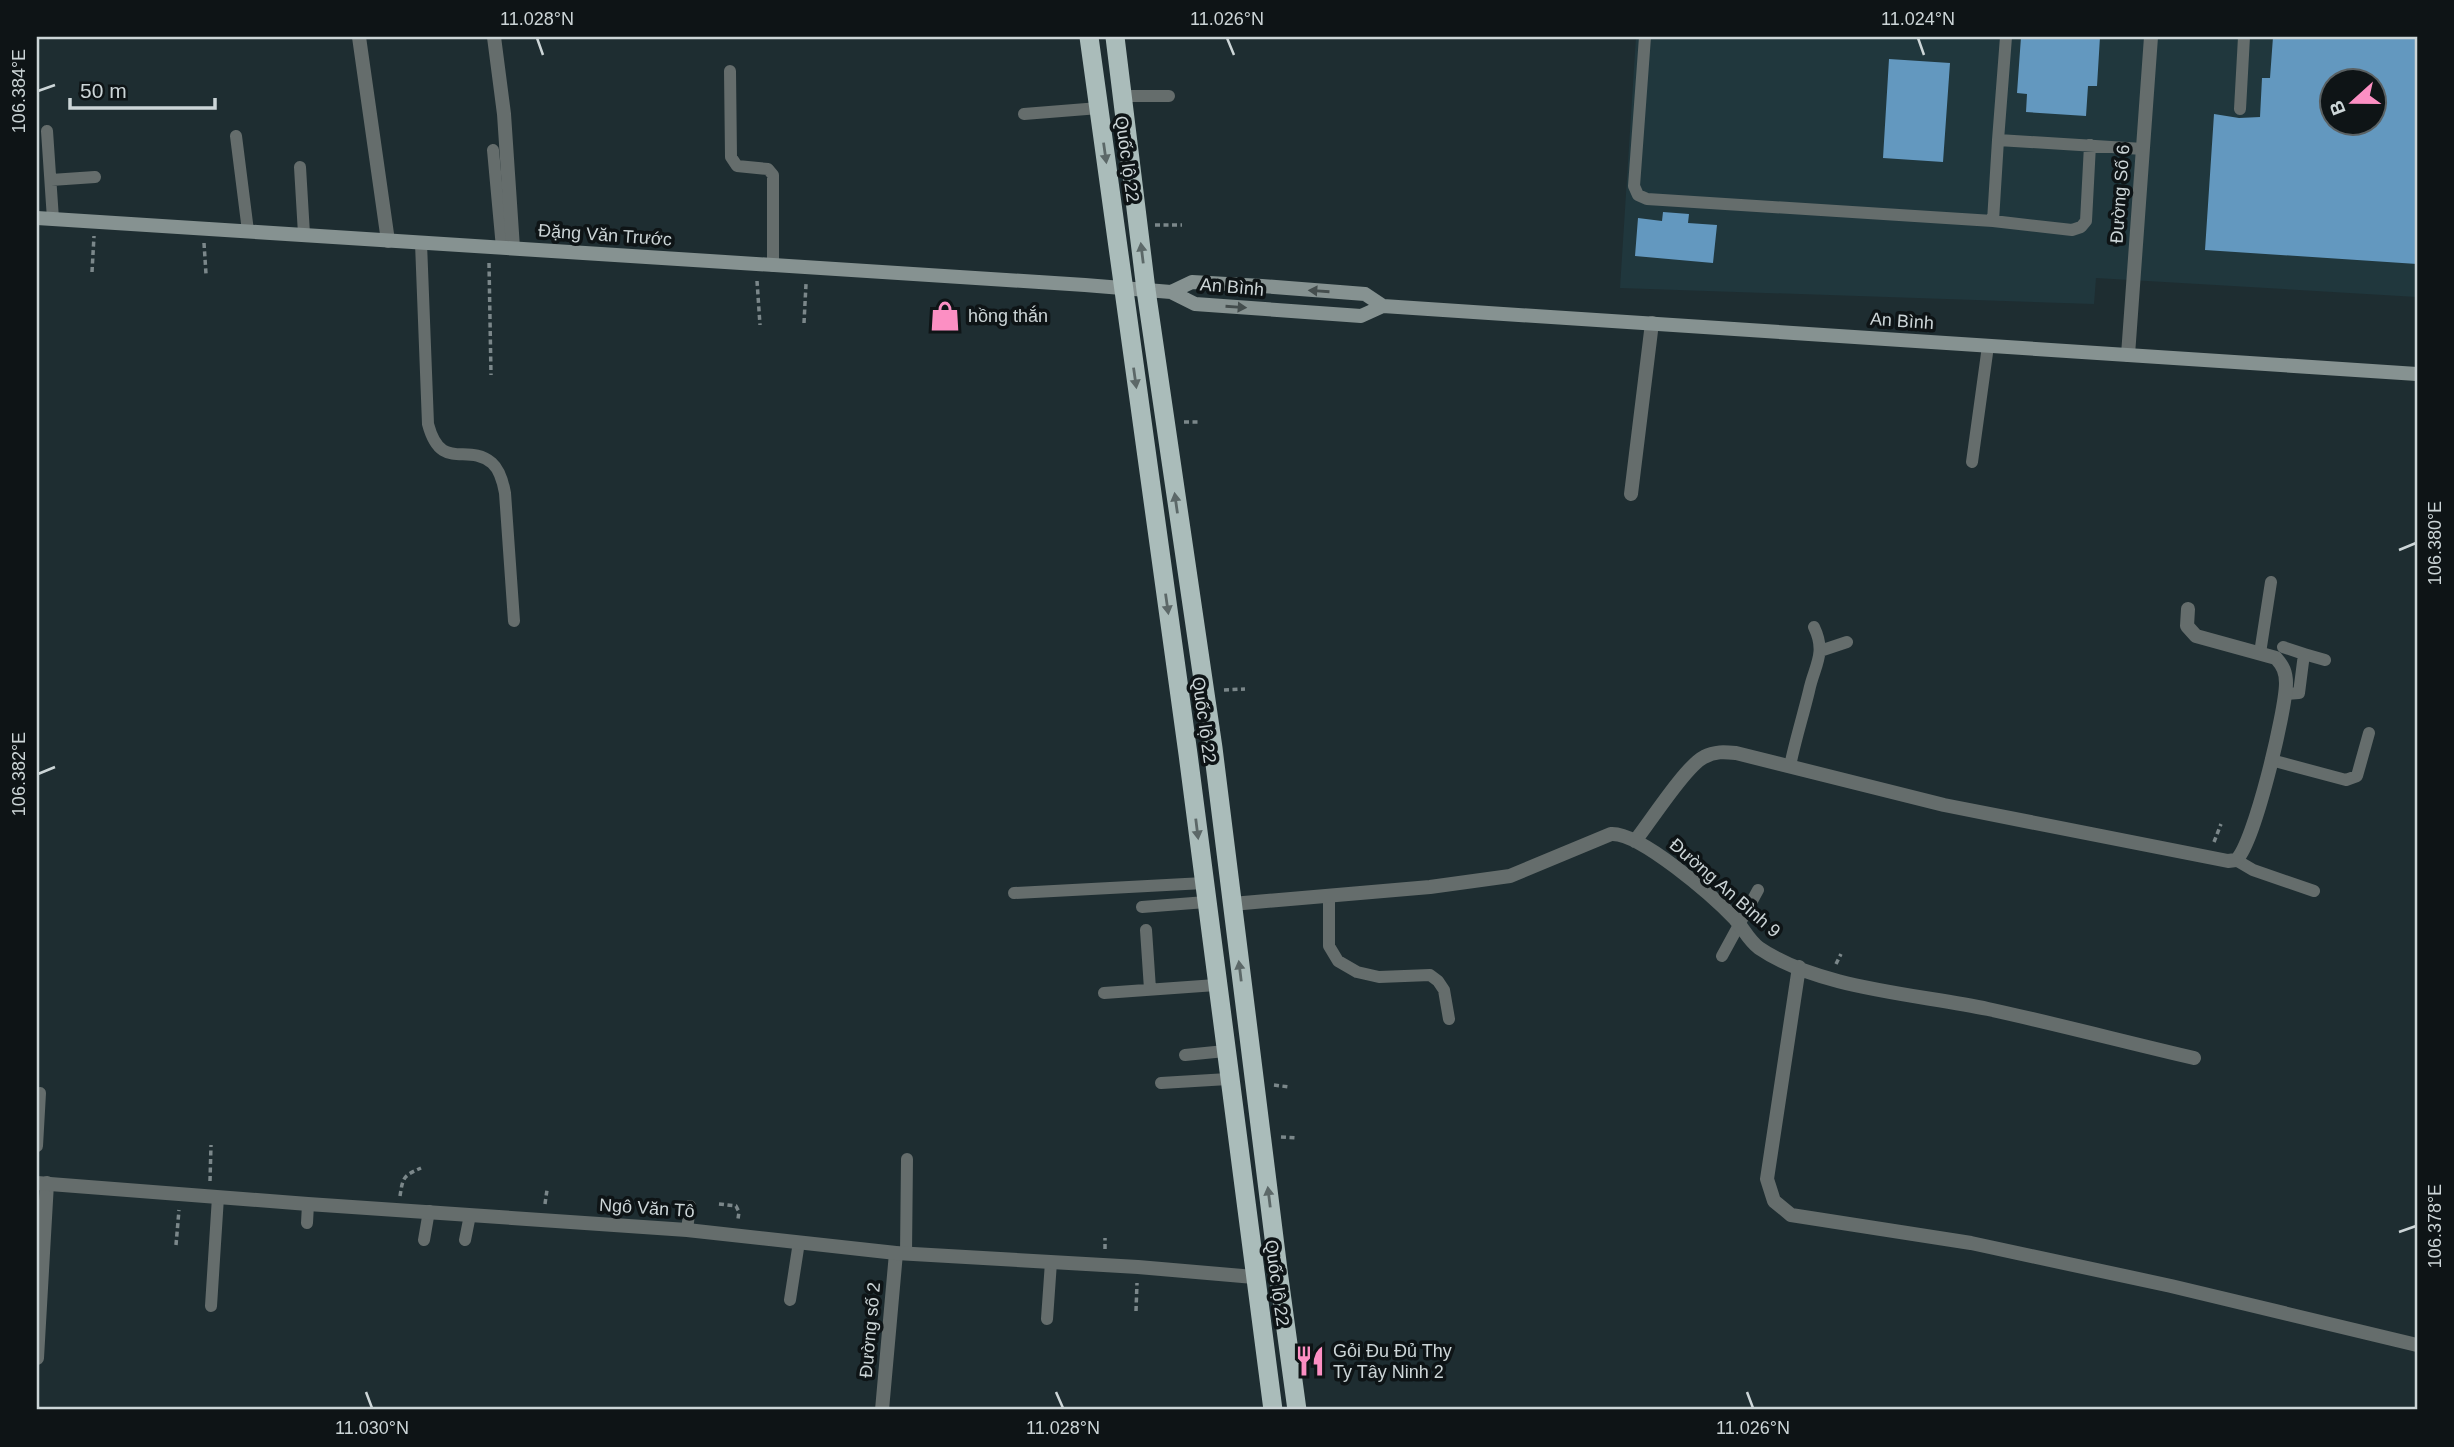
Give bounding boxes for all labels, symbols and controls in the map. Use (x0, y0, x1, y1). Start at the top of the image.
text: 11.028°N (500, 9, 574, 29)
text: 11.026°N (1190, 9, 1264, 29)
text: 11.024°N (1881, 9, 1955, 29)
text: 106.384°E (9, 49, 29, 133)
scale bar (70, 66, 215, 110)
north arrow (2318, 66, 2388, 136)
text: 50 m (80, 79, 127, 102)
text: B (2325, 98, 2350, 118)
street label: Quốc lộ 22 (1111, 115, 1143, 203)
one-way arrow (1100, 142, 1111, 164)
street label: Đường Số 6 (2107, 144, 2133, 244)
street label: Đặng Văn Trước (538, 220, 672, 250)
one-way arrow (1136, 242, 1147, 264)
street label: An Bình (1199, 274, 1265, 300)
one-way arrow (1308, 285, 1330, 296)
shop icon: hồng thắn (928, 299, 962, 333)
one-way arrow (1225, 302, 1247, 313)
place label: hồng thắn (968, 305, 1048, 326)
street label: An Bình (1869, 309, 1935, 333)
one-way arrow (1130, 367, 1141, 389)
one-way arrow (1171, 492, 1182, 514)
text: 106.380°E (2425, 501, 2445, 585)
one-way arrow (1161, 593, 1172, 615)
street label: Quốc lộ 22 (1188, 676, 1220, 764)
text: 106.382°E (9, 732, 29, 816)
one-way arrow (1192, 818, 1203, 840)
street label: Đường An Bình 9 (1666, 835, 1784, 941)
one-way arrow (1235, 960, 1246, 982)
text: 106.378°E (2425, 1184, 2445, 1268)
one-way arrow (1263, 1186, 1274, 1208)
street label: Ngô Văn Tô (599, 1195, 695, 1221)
street label: Quốc lộ 22 (1261, 1239, 1293, 1327)
street label: Đường số 2 (856, 1281, 884, 1379)
place label: Gỏi Đu Đủ Thy Ty Tây Ninh 2 (1333, 1341, 1452, 1382)
restaurant icon: Gỏi Đu Đủ Thy Ty Tây Ninh 2 (1293, 1344, 1327, 1378)
text: 11.030°N (335, 1418, 409, 1438)
text: 11.028°N (1026, 1418, 1100, 1438)
text: 11.026°N (1716, 1418, 1790, 1438)

